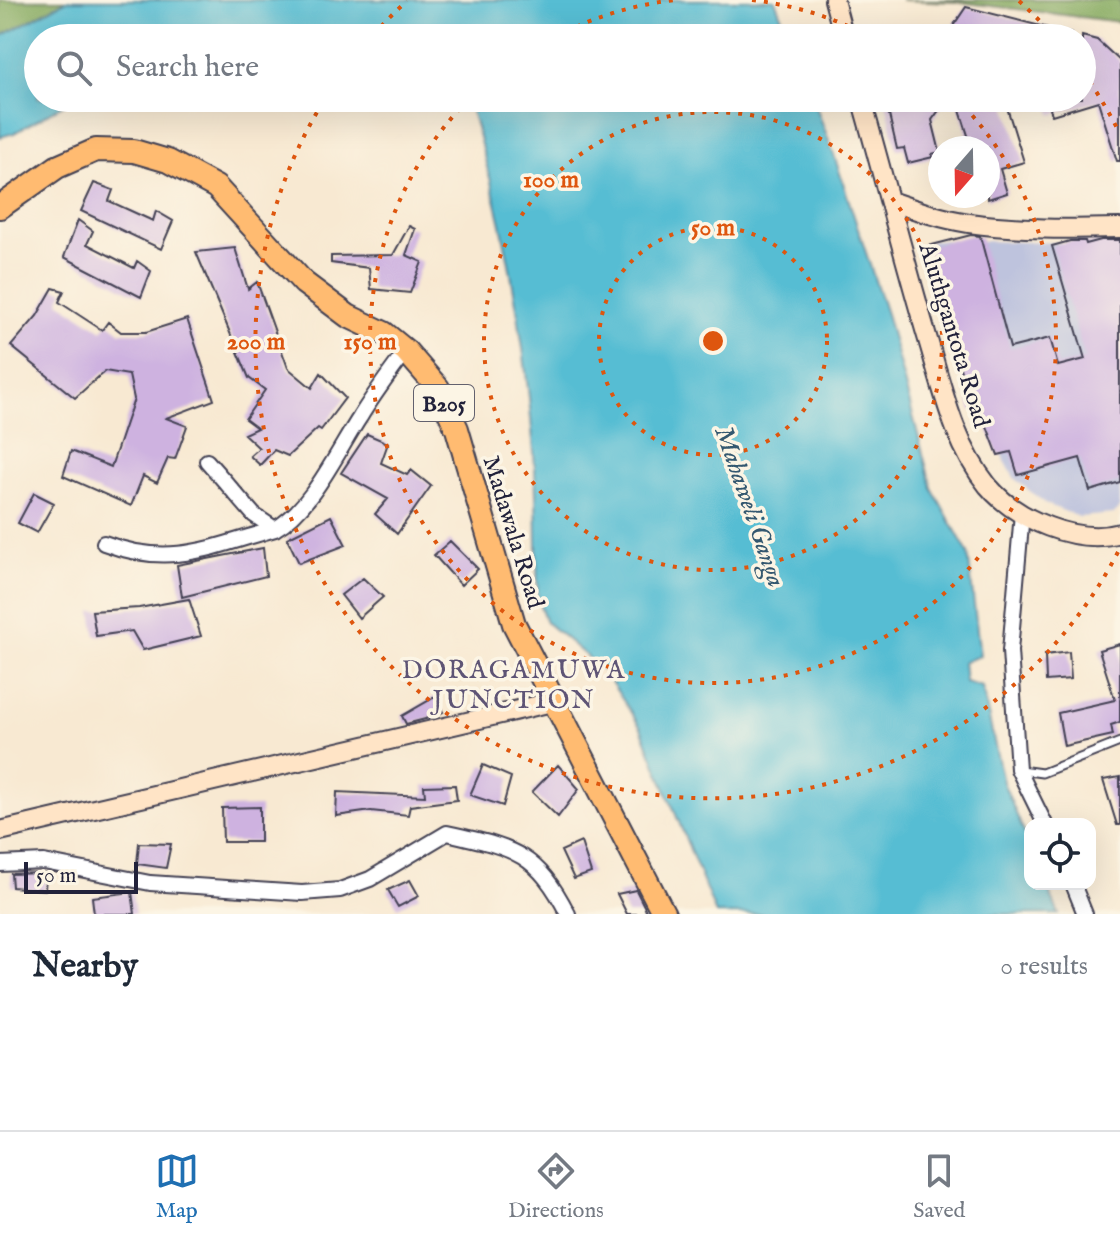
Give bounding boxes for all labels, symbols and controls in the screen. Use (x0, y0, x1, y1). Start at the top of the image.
search box (24, 24, 1096, 112)
icon: search (52, 46, 96, 90)
text: Search here (116, 49, 259, 87)
north arrow (928, 136, 1000, 208)
text: 100 m (523, 165, 580, 196)
text: 50 m (691, 213, 736, 244)
street label: Aluthgantota Road (910, 238, 996, 432)
text: 200 m (227, 327, 286, 358)
text: 150 m (343, 327, 397, 358)
centre of rings (699, 327, 727, 355)
road number: B205 (414, 385, 474, 421)
water label: Mahaweli Ganga (706, 422, 793, 592)
street label: Madawala Road (475, 452, 551, 613)
district label: DORAGAMUWA JUNCTION (402, 654, 626, 717)
map controls (1024, 818, 1096, 890)
button: locate (1024, 818, 1096, 890)
scale bar (24, 858, 138, 894)
text: 50 m (36, 862, 77, 890)
text: Nearby (32, 945, 138, 988)
text: 0 results (1000, 950, 1088, 983)
tab: Map (155, 1149, 199, 1225)
tab: Directions (508, 1149, 604, 1225)
tab: Saved (913, 1149, 965, 1225)

